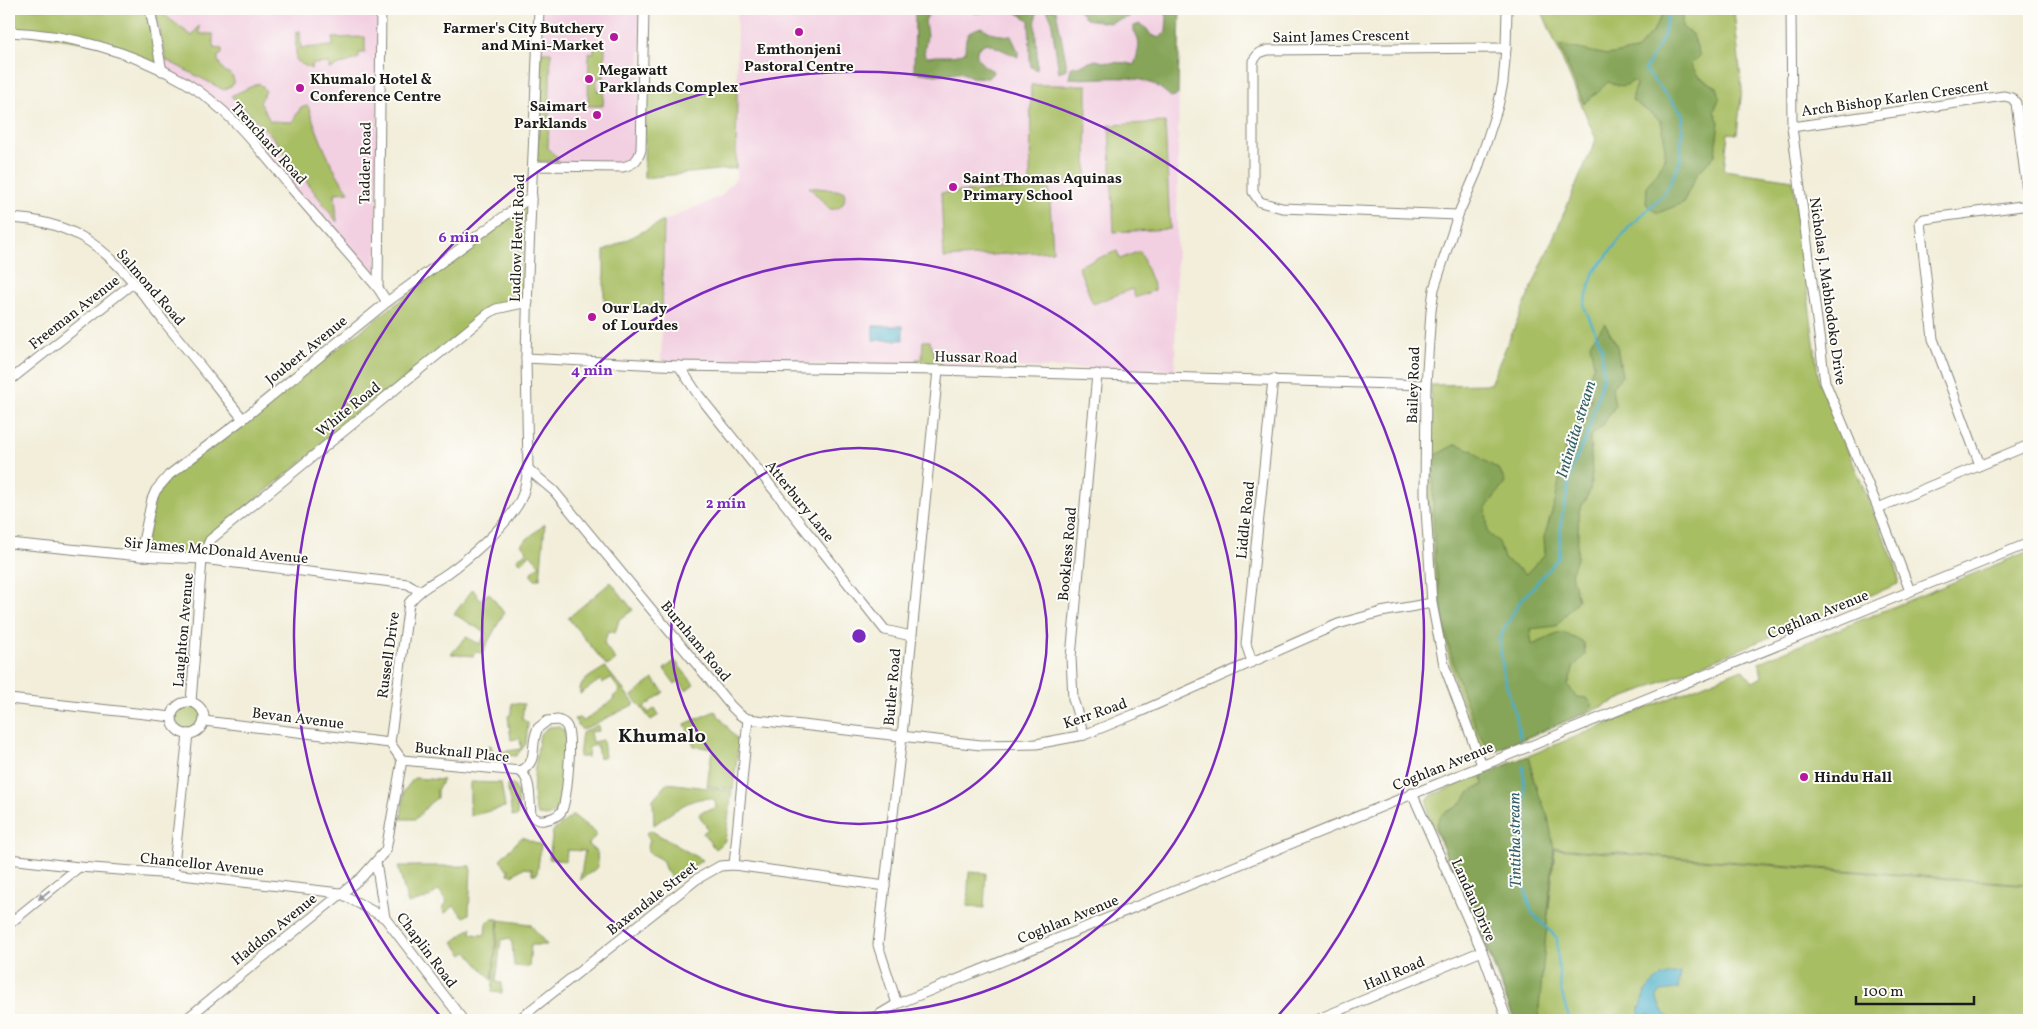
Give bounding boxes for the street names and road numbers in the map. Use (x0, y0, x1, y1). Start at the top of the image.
street label: Saint James Crescent (1272, 26, 1410, 49)
street label: Arch Bishop Karlen Crescent (1800, 76, 1990, 123)
street label: Trenchard Road (225, 98, 311, 190)
street label: Tadder Road (355, 122, 378, 204)
street label: Ludlow Hewit Road (506, 174, 531, 303)
street label: Nicholas J. Mabhodoko Drive (1803, 196, 1850, 386)
street label: Salmond Road (111, 245, 189, 331)
street label: Freeman Avenue (25, 271, 125, 355)
street label: Joubert Avenue (261, 311, 353, 391)
street label: Bailey Road (1403, 346, 1426, 424)
street label: Hussar Road (934, 347, 1018, 370)
street label: White Road (312, 378, 386, 443)
street label: Atterbury Lane (759, 457, 838, 547)
street label: Liddle Road (1232, 480, 1261, 560)
street label: Bookless Road (1054, 506, 1083, 602)
street label: Sir James McDonald Avenue (123, 533, 309, 570)
street label: Laughton Avenue (169, 572, 200, 688)
street label: Coghlan Avenue (1765, 586, 1872, 645)
street label: Burnham Road (655, 597, 735, 687)
street label: Russell Drive (373, 611, 406, 700)
street label: Butler Road (880, 647, 907, 727)
street label: Kerr Road (1061, 694, 1130, 735)
street label: Bevan Avenue (251, 703, 345, 736)
street label: Bucknall Place (413, 738, 510, 769)
street label: Coghlan Avenue (1390, 738, 1497, 797)
street label: Chancellor Avenue (139, 849, 265, 882)
street label: Landau Drive (1445, 856, 1500, 945)
street label: Baxendale Street (603, 857, 703, 941)
street label: Haddon Avenue (228, 889, 322, 971)
street label: Coghlan Avenue (1015, 891, 1122, 950)
street label: Chaplin Road (390, 909, 461, 993)
street label: Hall Road (1361, 952, 1428, 997)

